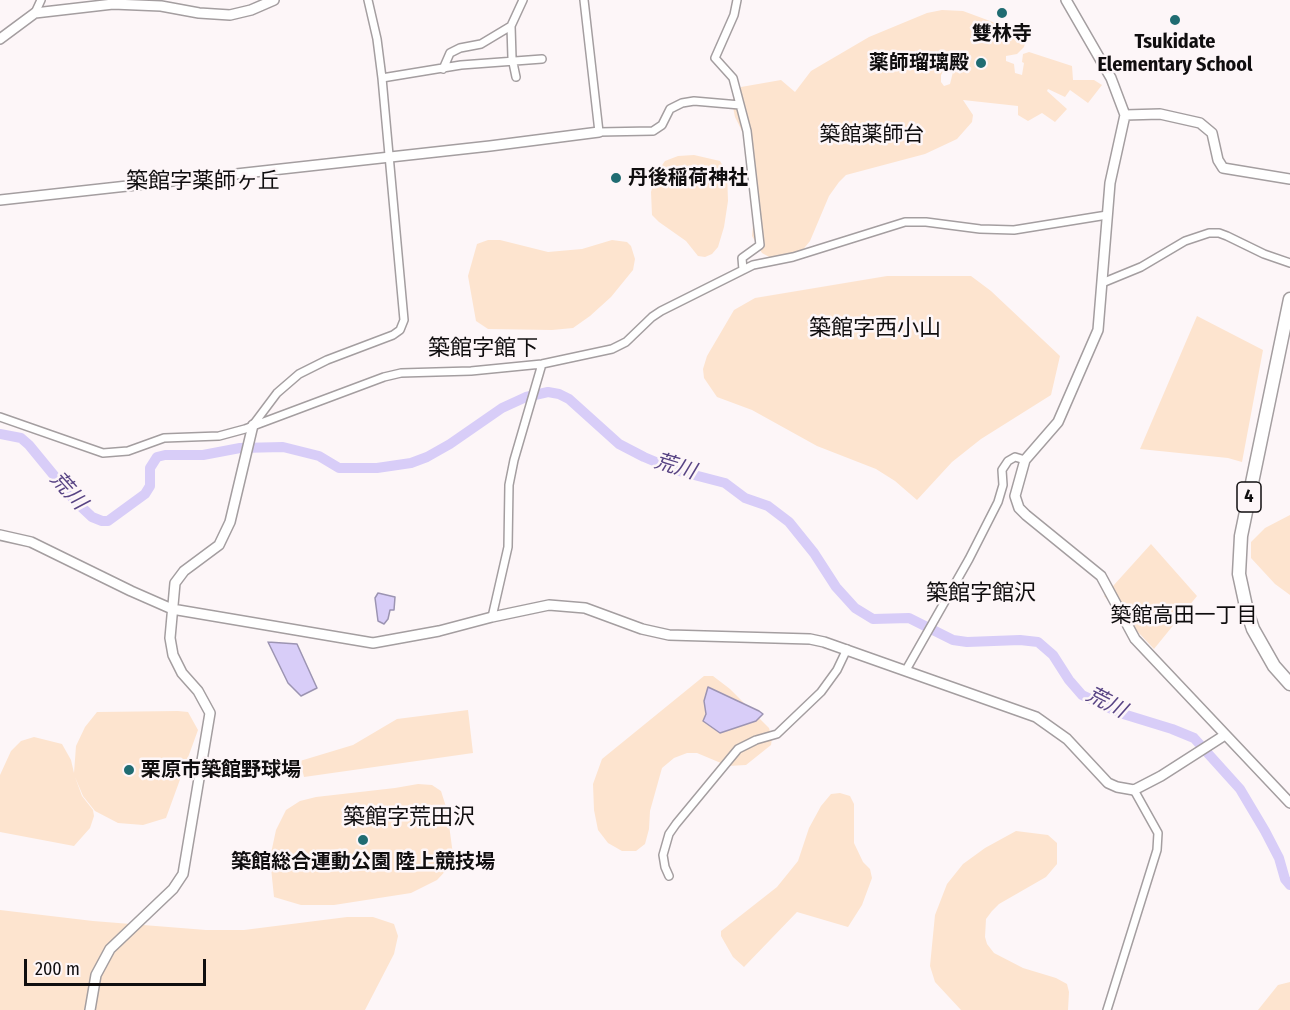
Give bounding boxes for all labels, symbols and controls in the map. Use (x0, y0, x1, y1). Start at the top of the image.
marker: 雙林寺 (995, 6, 1009, 20)
marker: Tsukidate Elementary School (1168, 13, 1182, 27)
place label: 雙林寺 (972, 22, 1032, 46)
place label: Tsukidate Elementary School (1098, 30, 1252, 77)
place label: 薬師瑠璃殿 (869, 51, 969, 75)
marker: 薬師瑠璃殿 (974, 56, 988, 70)
district label: 築館薬師台 (820, 122, 924, 148)
place label: 丹後稲荷神社 (628, 166, 748, 190)
district label: 築館字薬師ヶ丘 (126, 169, 280, 195)
marker: 丹後稲荷神社 (609, 171, 623, 185)
district label: 築館字西小山 (809, 316, 941, 342)
district label: 築館字館下 (428, 336, 538, 362)
water label: 荒川 (651, 449, 699, 485)
water label: 荒川 (45, 467, 91, 515)
road number: 4 (1237, 482, 1261, 512)
district label: 築館字館沢 (926, 581, 1036, 607)
district label: 築館高田一丁目 (1111, 603, 1257, 629)
water label: 荒川 (1082, 682, 1130, 724)
place label: 栗原市築館野球場 (141, 758, 301, 782)
marker: 栗原市築館野球場 (122, 763, 136, 777)
district label: 築館字荒田沢 (343, 805, 475, 831)
marker: 築館総合運動公園 陸上競技場 (356, 833, 370, 847)
place label: 築館総合運動公園 陸上競技場 (231, 850, 495, 874)
scale bar (27, 947, 208, 985)
text: 200 m (35, 958, 80, 980)

